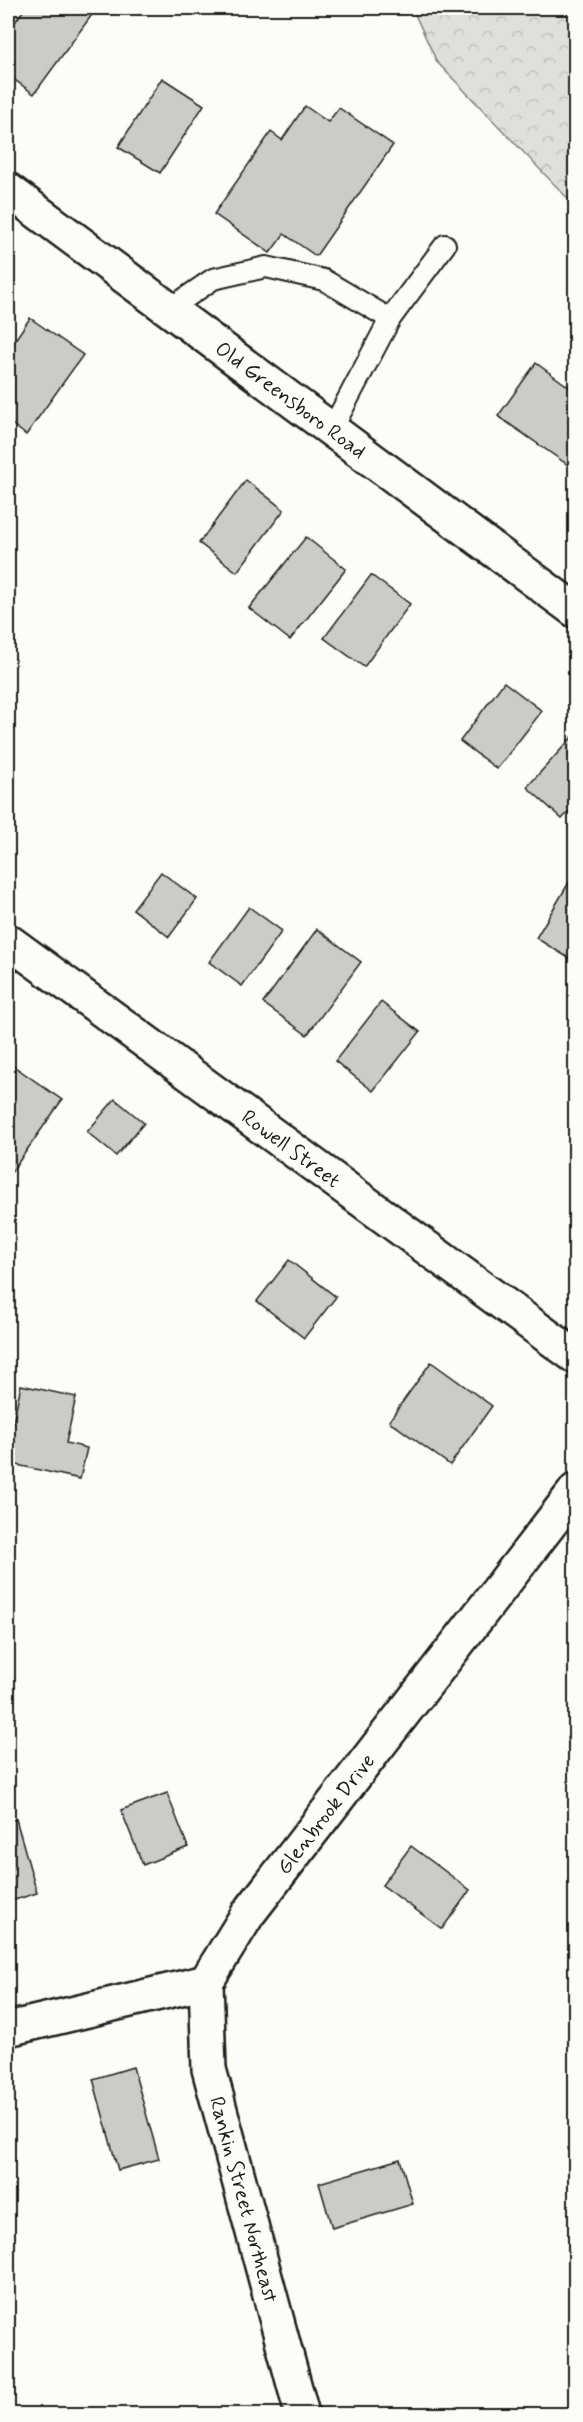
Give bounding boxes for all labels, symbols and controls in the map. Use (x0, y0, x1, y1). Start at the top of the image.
street label: Old Greensboro Road (209, 335, 371, 466)
street label: Rowell Street (235, 1104, 346, 1195)
street label: Glenbrook Drive (271, 1748, 382, 1881)
street label: Rankin Street Northeast (202, 2094, 284, 2306)

